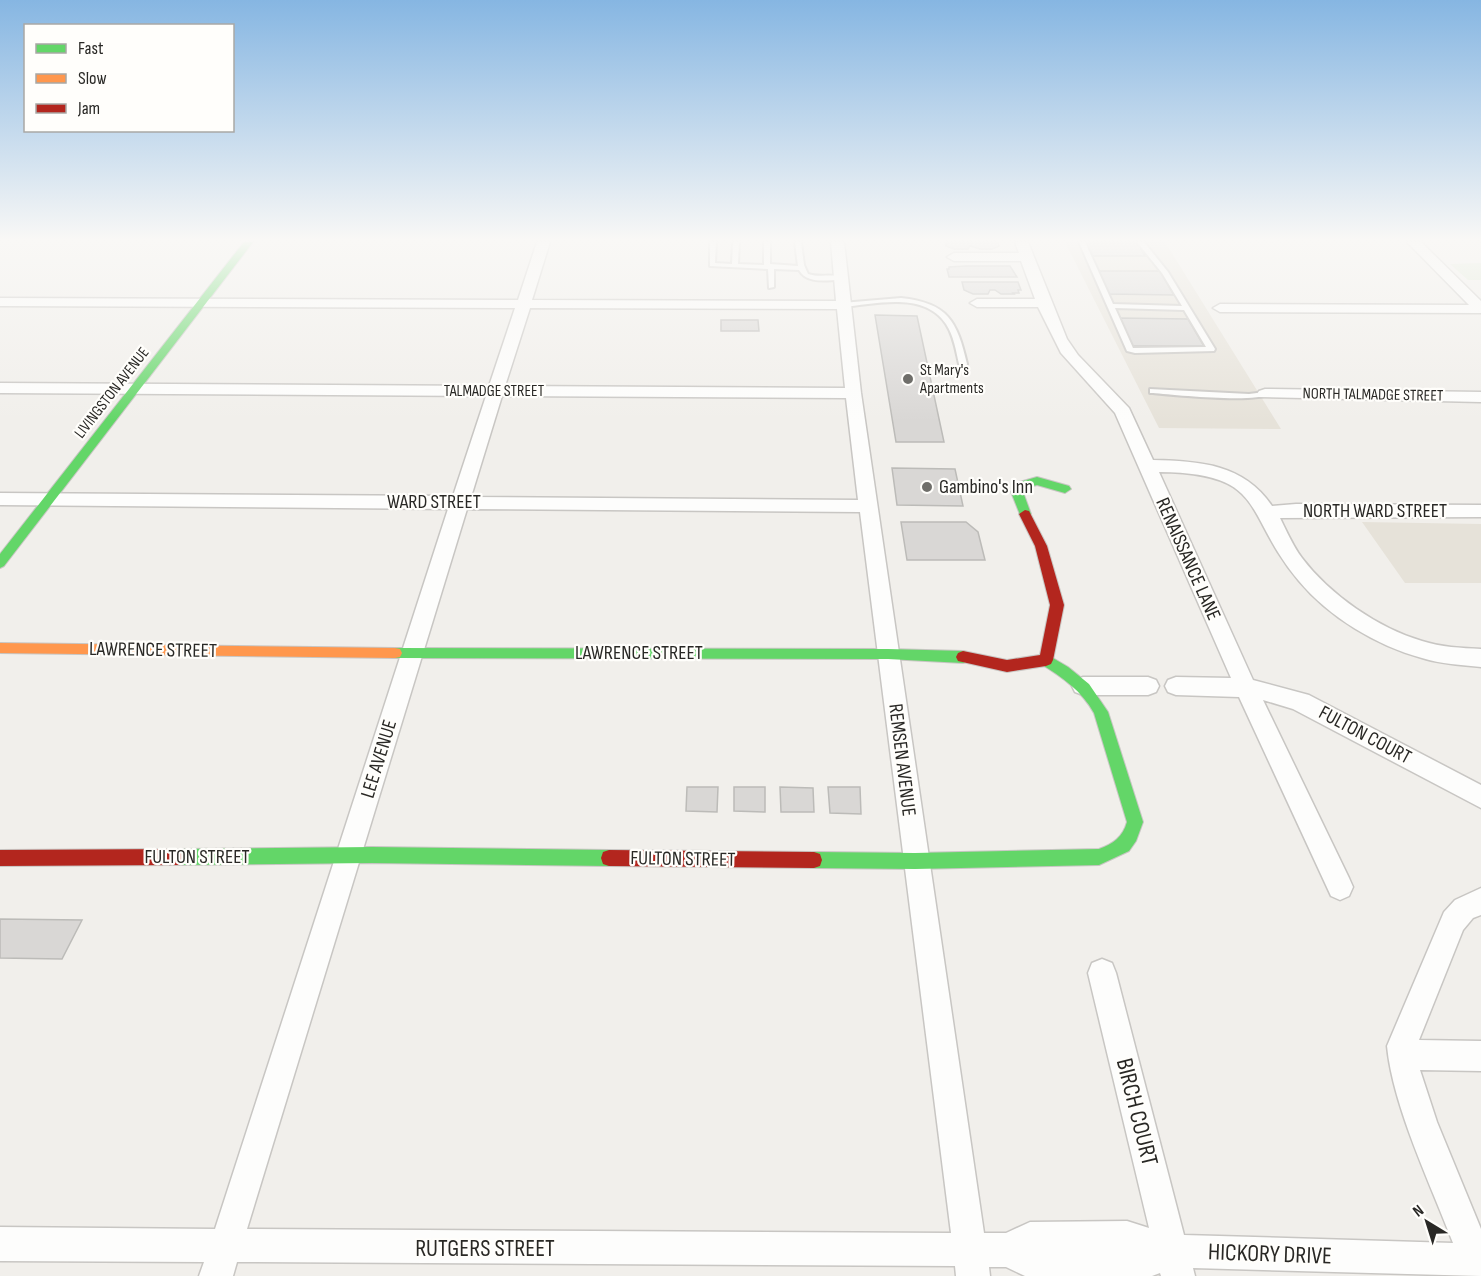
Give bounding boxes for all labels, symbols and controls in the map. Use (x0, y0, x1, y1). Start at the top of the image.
legend (24, 24, 234, 132)
text: Fast (78, 38, 104, 59)
text: Slow (78, 68, 107, 89)
text: Jam (77, 98, 100, 119)
street label: LIVINGSTON AVENUE (71, 344, 153, 442)
place label: St Mary's Apartments (919, 361, 984, 398)
marker: St Mary's Apartments (901, 372, 915, 386)
street label: TALMADGE STREET (444, 382, 545, 401)
street label: NORTH TALMADGE STREET (1303, 384, 1444, 406)
place label: Gambino's Inn (939, 475, 1033, 499)
marker: Gambino's Inn (920, 480, 934, 494)
street label: WARD STREET (387, 490, 481, 514)
street label: RENAISSANCE LANE (1150, 494, 1226, 624)
street label: NORTH WARD STREET (1303, 499, 1447, 523)
street label: LAWRENCE STREET (89, 637, 217, 663)
street label: LAWRENCE STREET (575, 641, 703, 665)
street label: FULTON COURT (1315, 701, 1415, 769)
street label: REMSEN AVENUE (883, 702, 921, 818)
street label: LEE AVENUE (356, 717, 402, 801)
street label: FULTON STREET (144, 845, 250, 869)
street label: FULTON STREET (630, 846, 736, 872)
street label: BIRCH COURT (1110, 1055, 1164, 1169)
north arrow (1397, 1192, 1457, 1252)
text: N (1409, 1201, 1428, 1221)
street label: RUTGERS STREET (415, 1234, 555, 1263)
street label: HICKORY DRIVE (1208, 1237, 1332, 1271)

